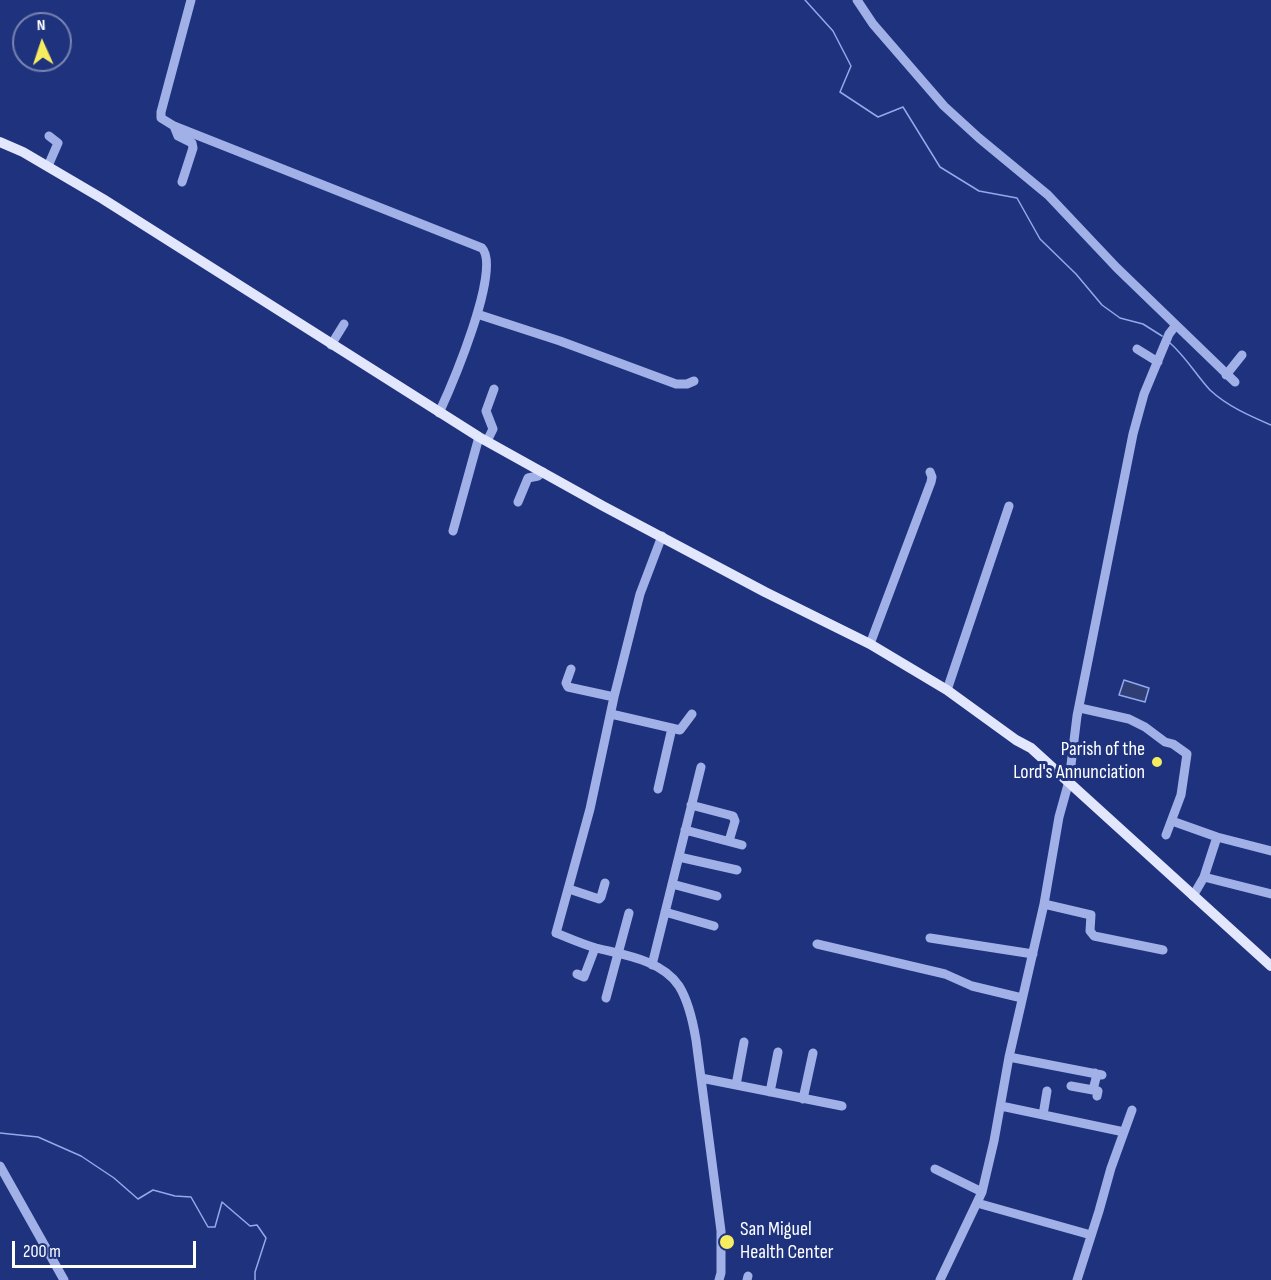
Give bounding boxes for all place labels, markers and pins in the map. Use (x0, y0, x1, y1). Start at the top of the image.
place label: Parish of the Lord's Annunciation (1013, 738, 1145, 785)
marker: Parish of the Lord's Annunciation (1150, 755, 1164, 769)
place label: San Miguel Health Center (740, 1218, 833, 1265)
marker: San Miguel Health Center (718, 1233, 736, 1251)

